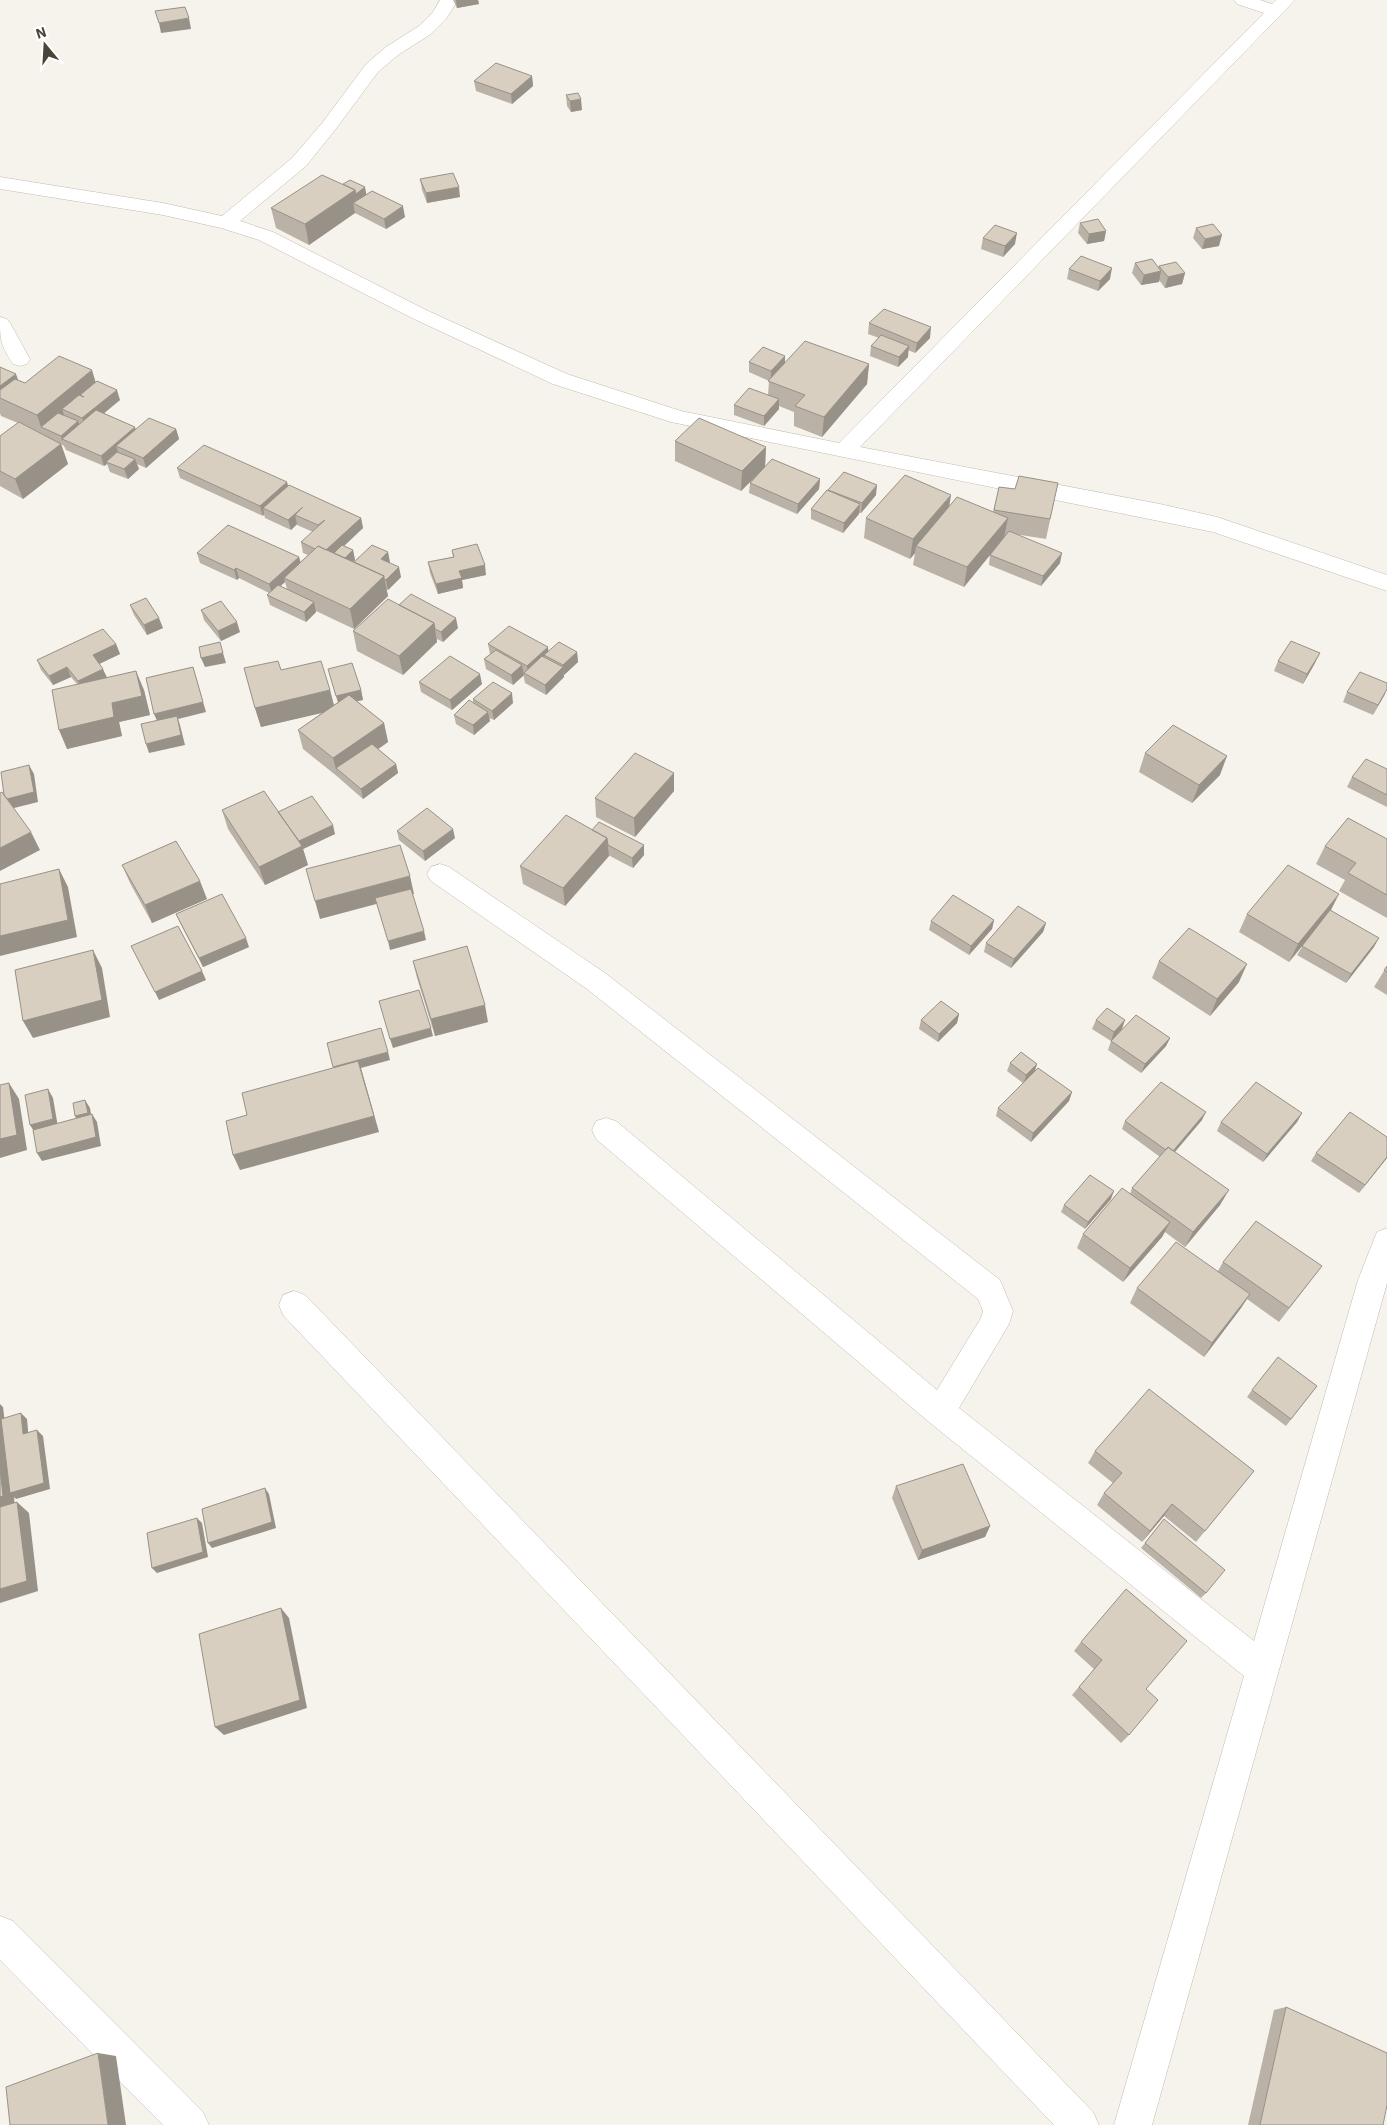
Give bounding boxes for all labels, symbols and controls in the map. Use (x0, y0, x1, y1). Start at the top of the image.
north arrow (20, 20, 70, 70)
text: N (33, 23, 49, 43)

